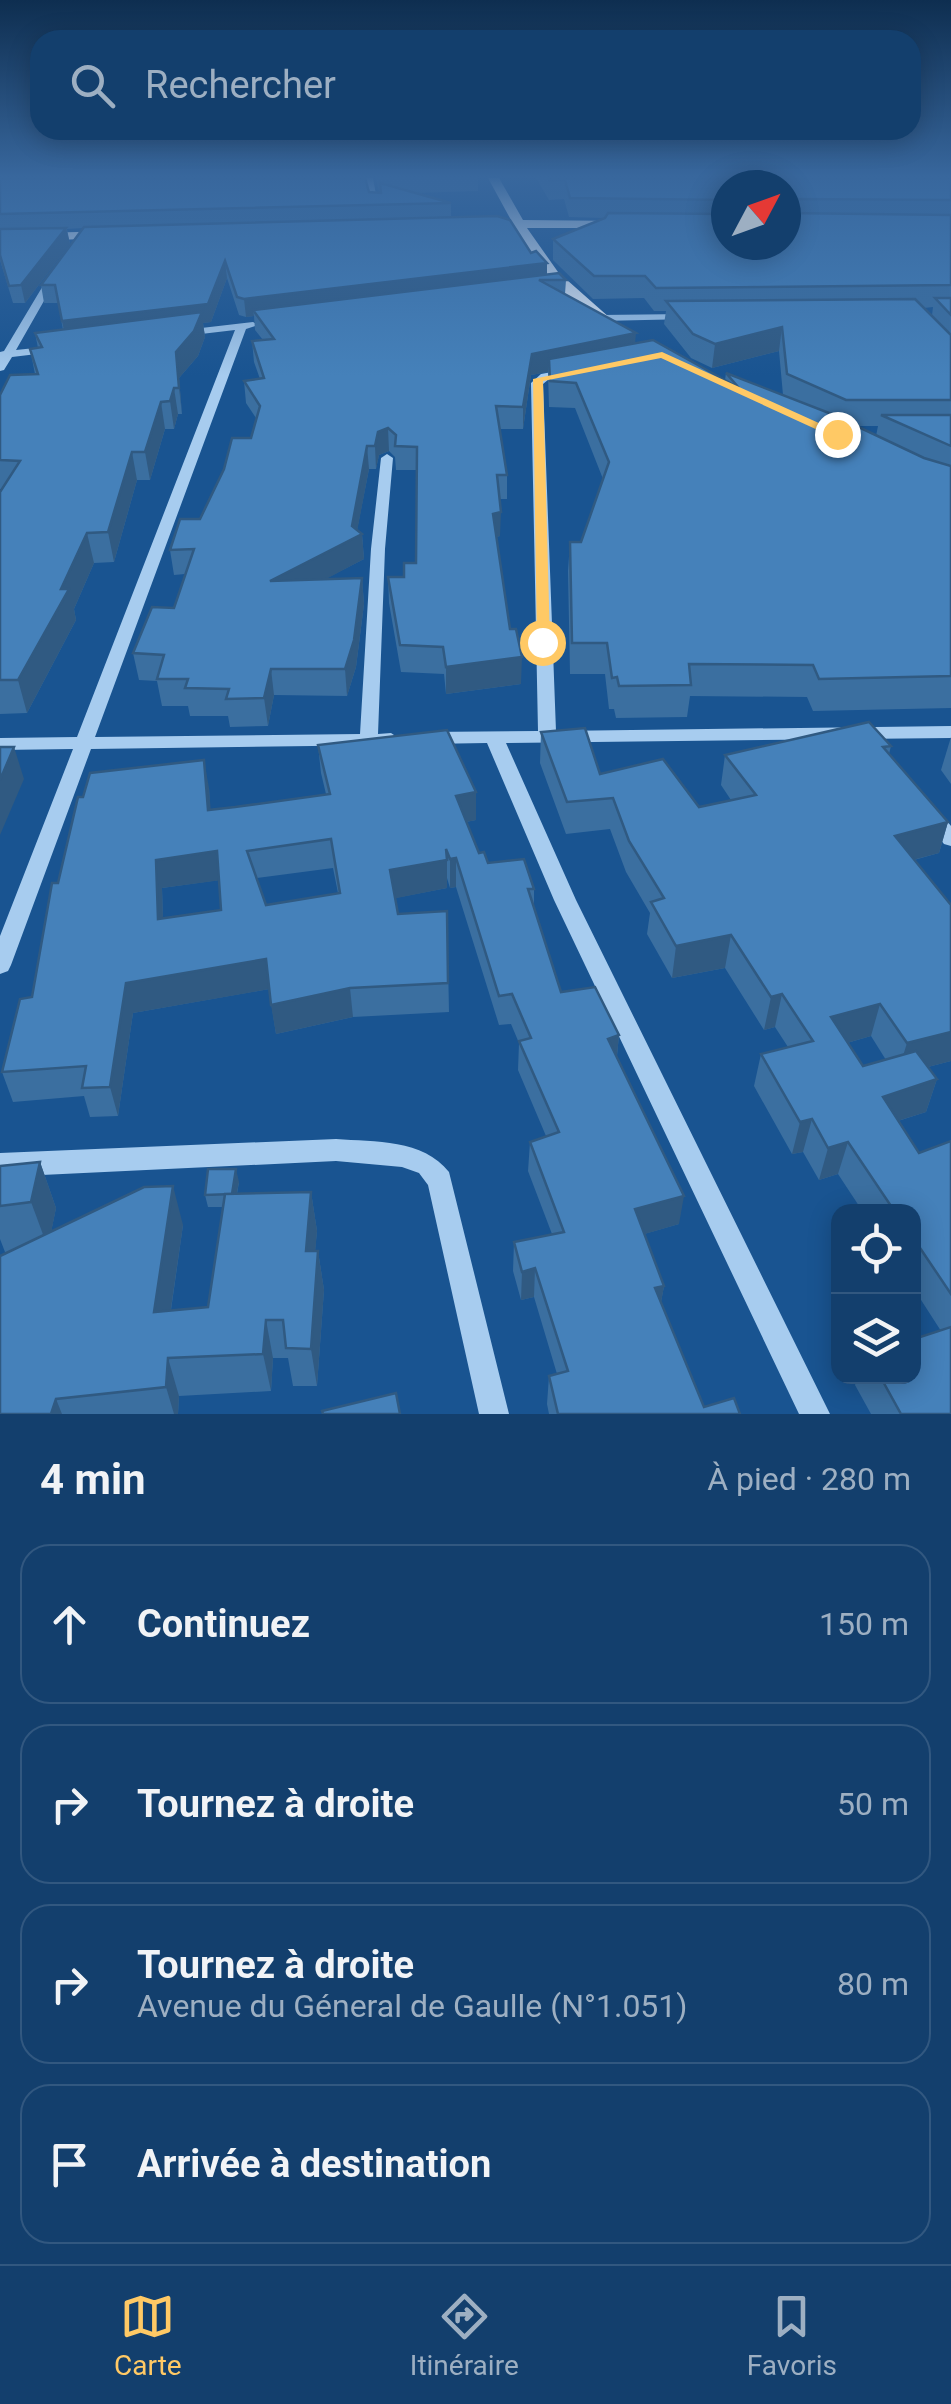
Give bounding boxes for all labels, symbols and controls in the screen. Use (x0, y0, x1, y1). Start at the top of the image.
search box (30, 30, 921, 140)
icon: search (65, 58, 120, 113)
text: Rechercher (145, 63, 336, 107)
north arrow (711, 170, 801, 260)
route end (815, 412, 861, 458)
route start (520, 620, 566, 666)
map controls (831, 1204, 921, 1384)
button: locate (831, 1204, 921, 1294)
button: layers (831, 1294, 921, 1384)
text: 4 min (40, 1455, 146, 1504)
text: À pied · 280 m (707, 1460, 911, 1498)
icon: ahead (42, 1597, 97, 1652)
text: Continuez (137, 1602, 310, 1646)
text: 150 m (819, 1605, 909, 1643)
icon: right (42, 1777, 97, 1832)
text: Tournez à droite (137, 1782, 414, 1826)
text: 50 m (837, 1785, 909, 1823)
text: Tournez à droite (137, 1943, 414, 1987)
icon: right (42, 1957, 97, 2012)
text: 80 m (837, 1965, 909, 2003)
text: Avenue du Géneral de Gaulle (N°1.051) (137, 1987, 687, 2025)
icon: arrive (42, 2137, 97, 2192)
text: Arrivée à destination (137, 2142, 491, 2186)
tab: Carte (114, 2289, 182, 2382)
tab: Itinéraire (410, 2289, 519, 2382)
tab: Favoris (747, 2289, 837, 2382)

